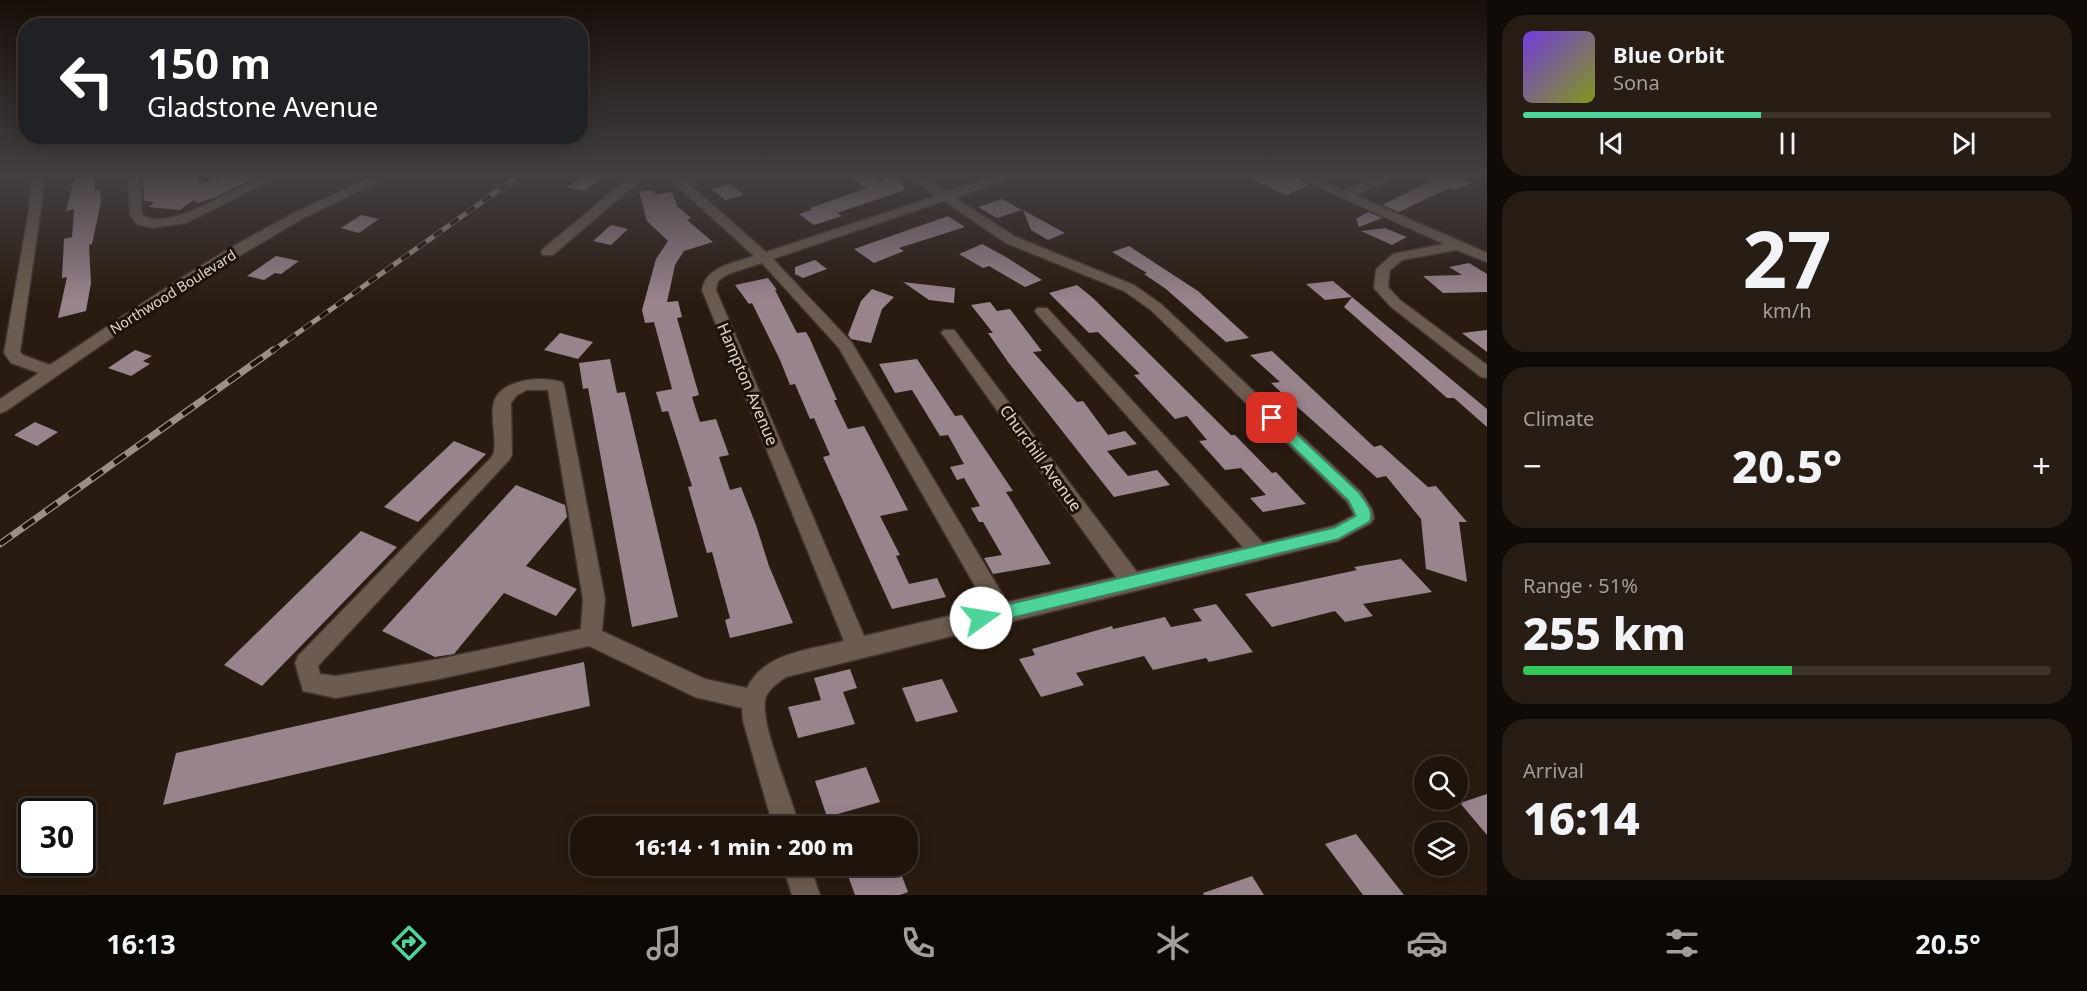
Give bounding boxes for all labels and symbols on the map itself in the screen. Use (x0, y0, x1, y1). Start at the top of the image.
street label: Northwood Boulevard (106, 245, 239, 338)
street label: Hampton Avenue (712, 319, 784, 449)
pin (1246, 392, 1297, 443)
street label: Churchill Avenue (995, 400, 1087, 516)
position arrow (949, 586, 1013, 650)
speed limit sign: 30 (18, 798, 96, 876)

